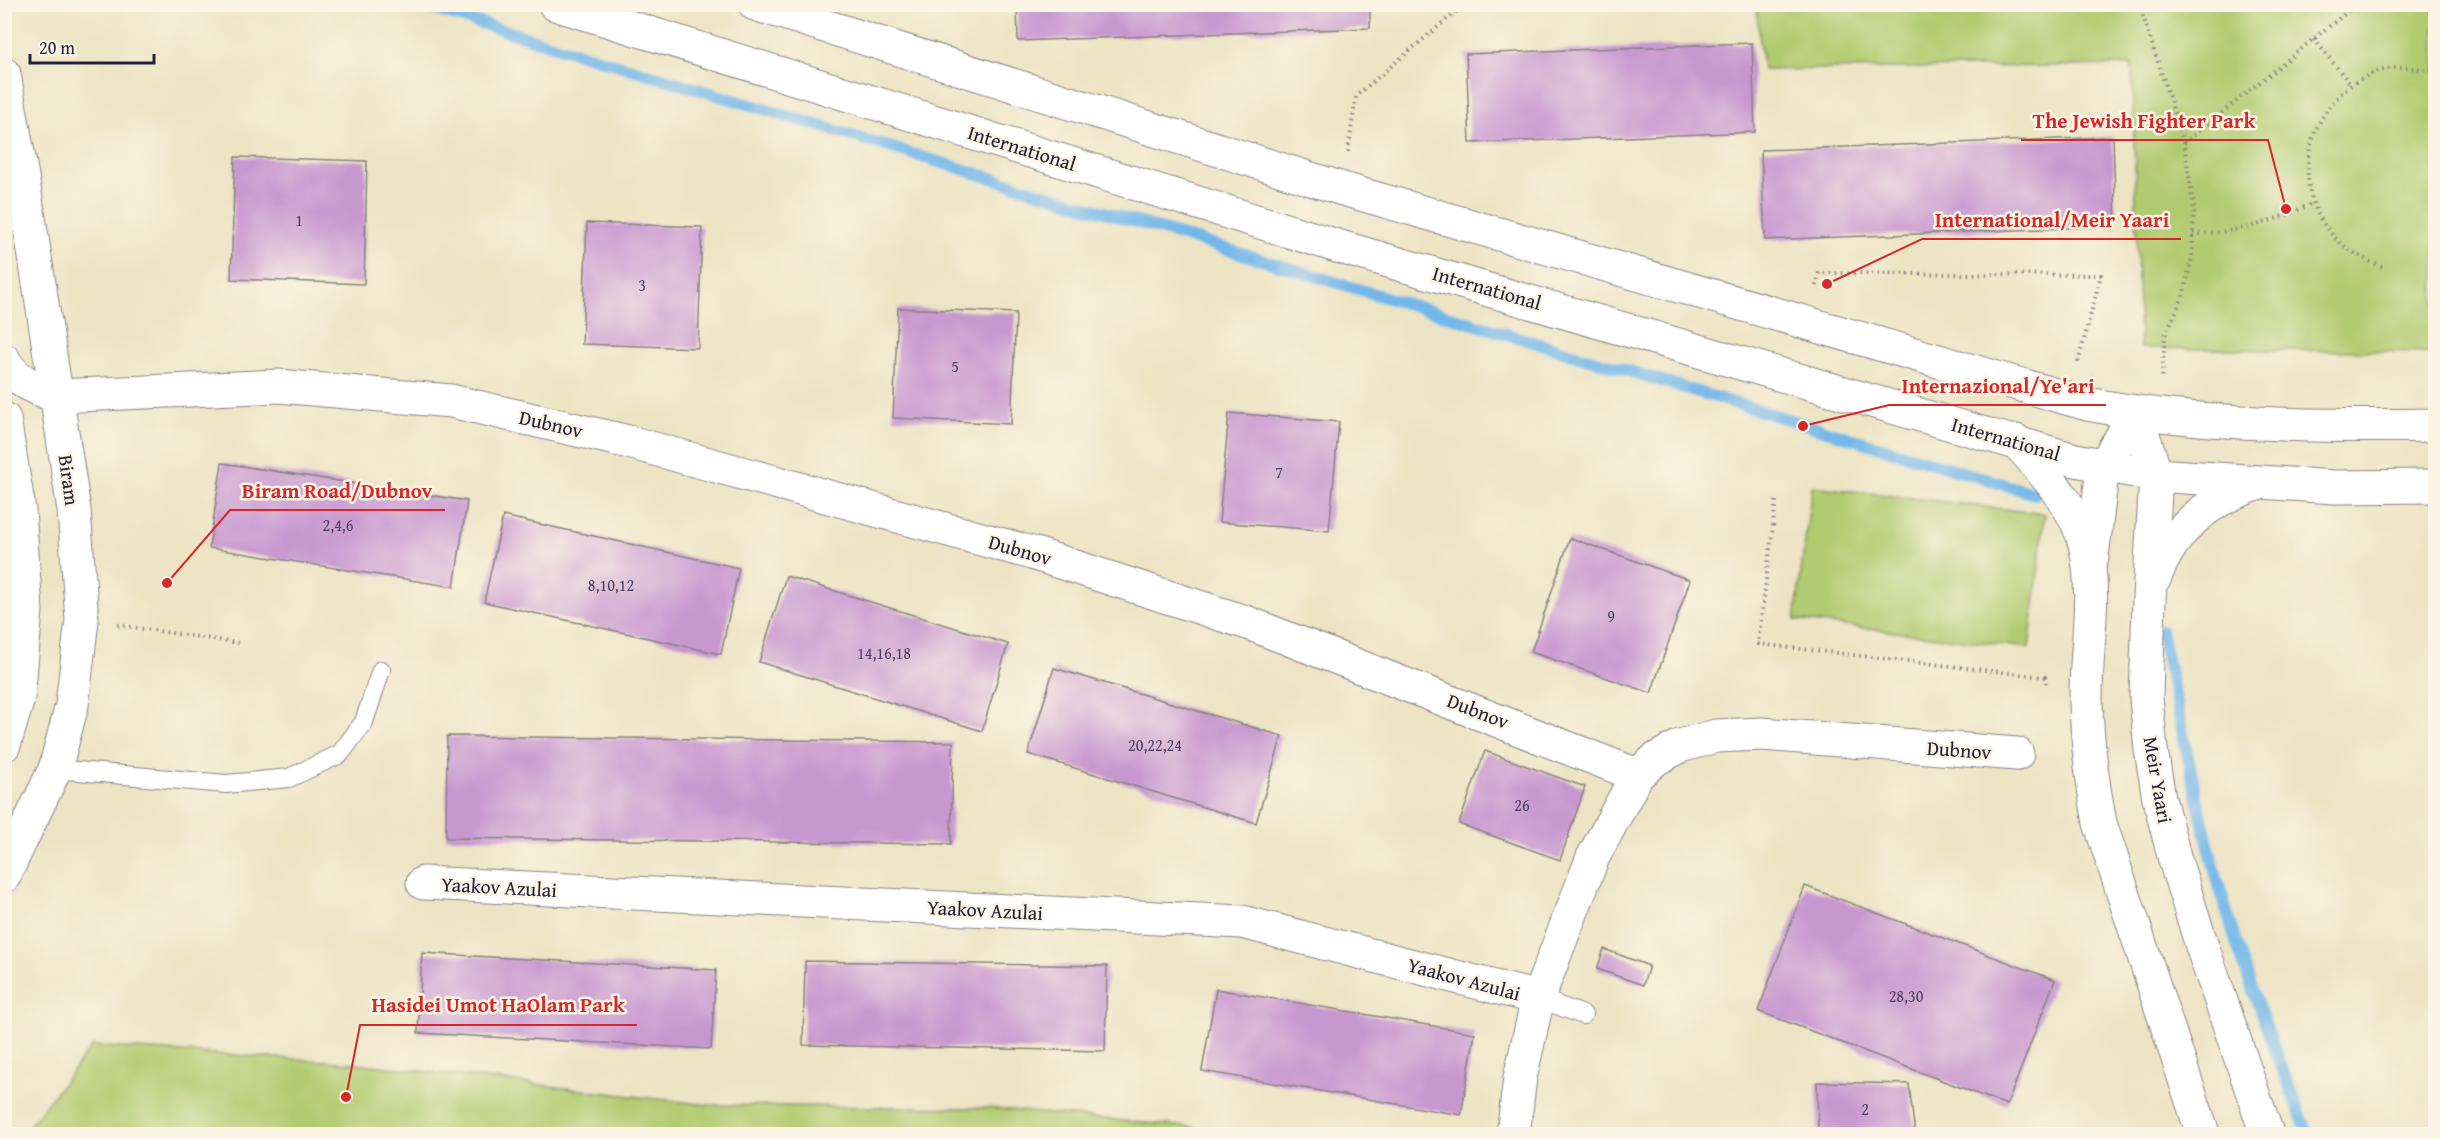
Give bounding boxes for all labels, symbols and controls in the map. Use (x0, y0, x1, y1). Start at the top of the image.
scale bar (30, 27, 154, 65)
text: 20 m (39, 34, 75, 61)
callout: The Jewish Fighter Park (2021, 101, 2268, 140)
text: The Jewish Fighter Park (2033, 105, 2257, 136)
street label: International (964, 117, 1080, 178)
callout: International/Meir Yaari (1922, 200, 2181, 239)
text: International/Meir Yaari (1935, 204, 2170, 235)
house number: 1 (295, 208, 303, 232)
street label: International (1429, 258, 1545, 317)
house number: 3 (638, 273, 646, 297)
house number: 5 (951, 354, 959, 378)
callout: Internazional/Ye'ari (1889, 366, 2106, 405)
text: Internazional/Ye'ari (1902, 370, 2095, 401)
street label: Dubnov (517, 402, 586, 445)
street label: International (1948, 409, 2064, 468)
street label: Biram (52, 453, 87, 508)
house number: 7 (1275, 460, 1283, 484)
callout: Biram Road/Dubnov (230, 471, 445, 510)
text: Biram Road/Dubnov (242, 475, 432, 506)
house number: 2,4,6 (323, 513, 354, 537)
street label: Dubnov (985, 527, 1055, 572)
house number: 8,10,12 (588, 573, 634, 597)
house number: 9 (1607, 604, 1615, 628)
house number: 14,16,18 (857, 641, 911, 665)
street label: Dubnov (1443, 685, 1513, 736)
house number: 20,22,24 (1128, 733, 1182, 757)
street label: Dubnov (1926, 733, 1992, 766)
street label: Meir Yaari (2137, 734, 2180, 826)
house number: 26 (1514, 793, 1530, 817)
street label: Yaakov Azulai (440, 869, 558, 904)
street label: Yaakov Azulai (926, 892, 1044, 927)
street label: Yaakov Azulai (1404, 949, 1524, 1008)
house number: 28,30 (1889, 984, 1924, 1008)
callout: Hasidei Umot HaOlam Park (360, 986, 637, 1025)
text: Hasidei Umot HaOlam Park (371, 989, 626, 1020)
house number: 2 (1861, 1097, 1869, 1121)

